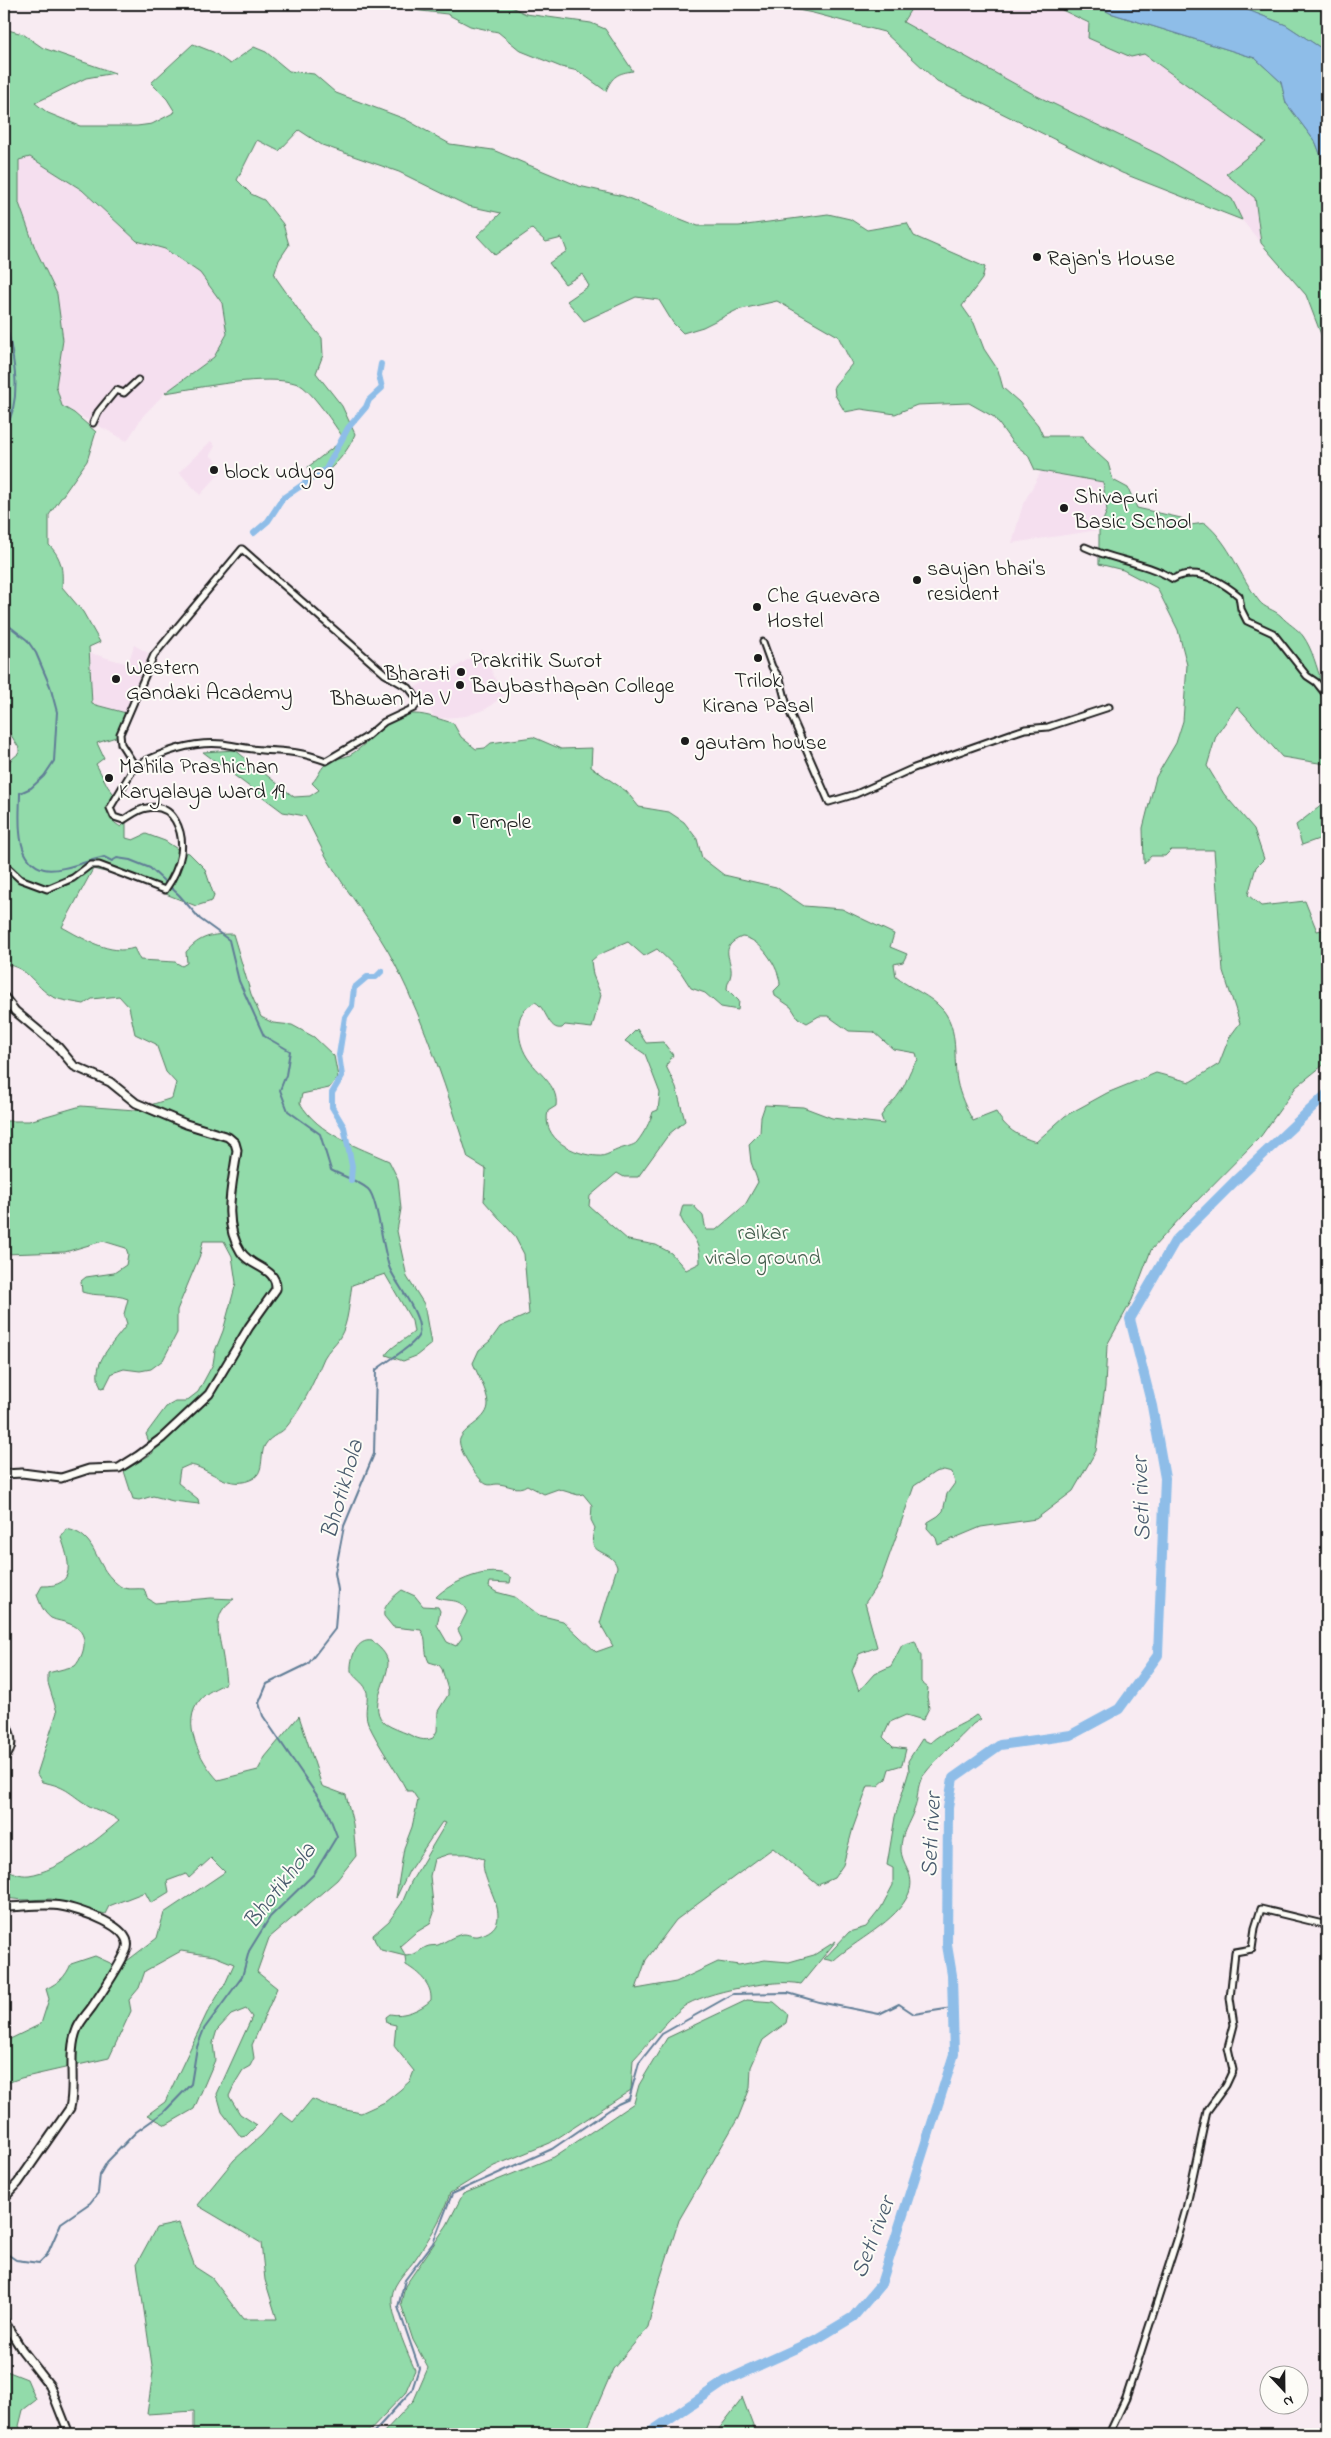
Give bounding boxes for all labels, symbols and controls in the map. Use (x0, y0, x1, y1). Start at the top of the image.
place label: Rajan's House (1047, 244, 1175, 276)
marker: Rajan's House (1031, 251, 1043, 263)
place label: block udyog (224, 457, 334, 490)
marker: block udyog (208, 464, 220, 476)
place label: Shivapuri Basic School (1073, 482, 1191, 539)
marker: Shivapuri Basic School (1058, 502, 1070, 514)
place label: saujan bhai's resident (927, 554, 1046, 611)
marker: saujan bhai's resident (911, 574, 923, 586)
place label: Che Guevara Hostel (767, 581, 880, 638)
marker: Che Guevara Hostel (751, 601, 763, 613)
place label: Prakritik Swrot Baybasthapan College (470, 646, 675, 704)
marker: Trilok Kirana Pasal (752, 652, 764, 664)
place label: Western Gandaki Academy (126, 653, 293, 711)
place label: Bharati Bhawan Ma V (329, 659, 451, 716)
marker: Prakritik Swrot Baybasthapan College (455, 666, 467, 678)
place label: Trilok Kirana Pasal (702, 666, 814, 723)
marker: Western Gandaki Academy (110, 673, 122, 685)
marker: Bharati Bhawan Ma V (454, 679, 466, 691)
place label: gautam house (694, 728, 827, 761)
marker: gautam house (679, 735, 691, 747)
place label: Mahila Prashichan Karyalaya Ward 19 (119, 752, 285, 810)
marker: Mahila Prashichan Karyalaya Ward 19 (103, 772, 115, 784)
place label: Temple (467, 807, 532, 839)
marker: Temple (451, 814, 463, 826)
park label: raikar viralo ground (705, 1218, 821, 1276)
water label: Bhotikhola (313, 1435, 375, 1543)
water label: Seti river (1123, 1454, 1161, 1542)
water label: Seti river (913, 1789, 952, 1878)
water label: Bhotikhola (236, 1835, 327, 1937)
water label: Seti river (843, 2190, 907, 2284)
north arrow (1258, 2366, 1308, 2416)
text: N (1280, 2389, 1297, 2412)

